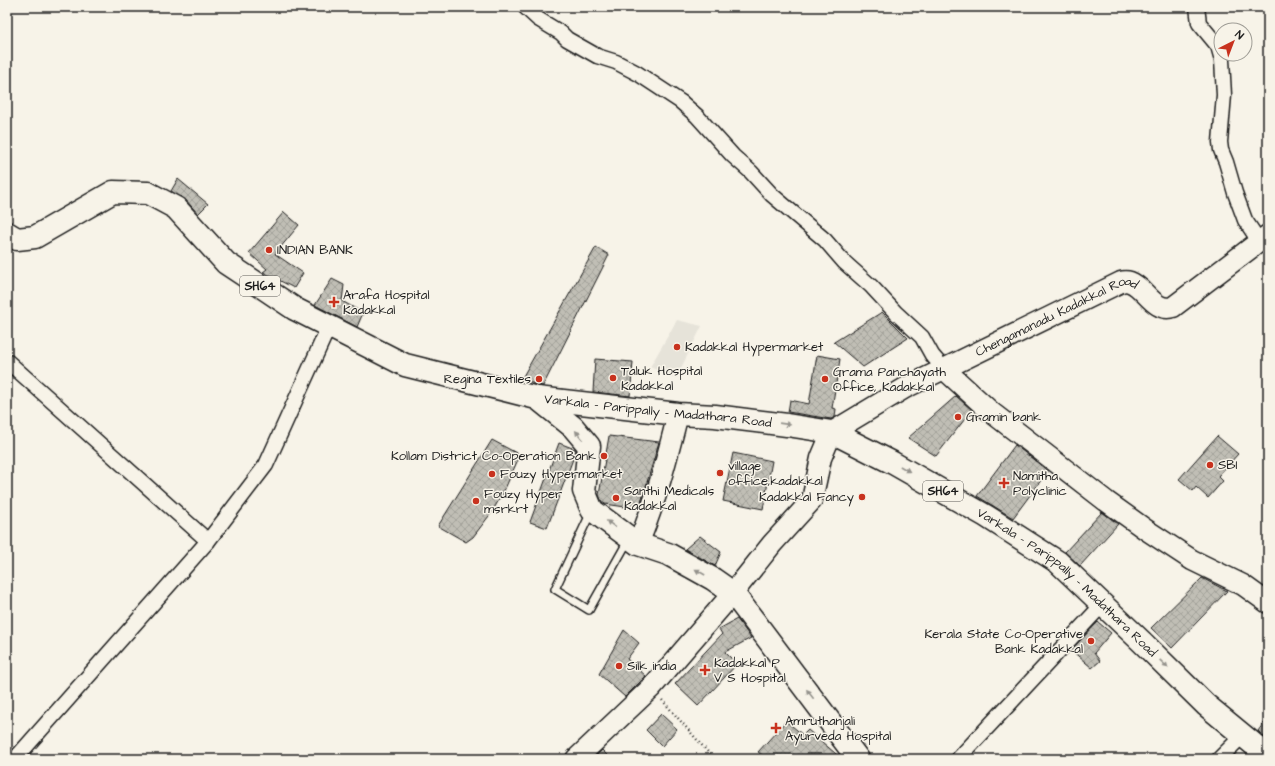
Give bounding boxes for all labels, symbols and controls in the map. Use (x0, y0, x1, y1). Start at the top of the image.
north arrow (1213, 22, 1253, 62)
text: N (1232, 27, 1247, 43)
place label: INDIAN BANK (277, 241, 353, 259)
marker: INDIAN BANK (264, 245, 274, 255)
street label: Chengamanadu Kadakkal Road (972, 272, 1142, 361)
road number: SH64 (240, 276, 280, 296)
place label: Arafa Hospital Kadakkal (343, 286, 429, 319)
marker: Arafa Hospital Kadakkal (328, 296, 340, 308)
place label: Kadakkal Hypermarket (685, 338, 824, 357)
marker: Kadakkal Hypermarket (672, 342, 682, 352)
place label: Taluk Hospital Kadakkal (621, 362, 702, 395)
place label: Grama Panchayath Office, Kadakkal (833, 363, 946, 396)
place label: Regina Textiles (444, 370, 531, 389)
marker: Taluk Hospital Kadakkal (608, 373, 618, 383)
marker: Regina Textiles (534, 374, 544, 384)
marker: Grama Panchayath Office, Kadakkal (820, 374, 830, 384)
street label: Varkala - Parippally - Madathara Road (543, 390, 773, 432)
place label: Gramin bank (966, 408, 1041, 426)
marker: Gramin bank (953, 412, 963, 422)
one-way arrow (779, 421, 791, 427)
one-way arrow (574, 429, 583, 440)
place label: Kollam District Co-Operation Bank (391, 447, 596, 465)
marker: Kollam District Co-Operation Bank (599, 451, 609, 461)
place label: SBI (1218, 456, 1238, 474)
place label: village office,kadakkal (728, 457, 823, 490)
marker: SBI (1205, 460, 1215, 470)
place label: Fouzy Hypermarket (500, 465, 623, 484)
one-way arrow (899, 466, 911, 473)
place label: Namitha Polyclinic (1013, 467, 1067, 501)
marker: village office,kadakkal (715, 468, 725, 478)
marker: Fouzy Hypermarket (487, 469, 497, 479)
marker: Namitha Polyclinic (998, 477, 1010, 489)
road number: SH64 (923, 481, 963, 501)
place label: Santhi Medicals Kadakkal (624, 482, 715, 515)
place label: Fouzy Hyper msrkrt (484, 485, 562, 518)
place label: Kadakkal Fancy (759, 488, 854, 507)
marker: Kadakkal Fancy (857, 492, 867, 502)
marker: Santhi Medicals Kadakkal (611, 493, 621, 503)
marker: Fouzy Hyper msrkrt (471, 496, 481, 506)
street label: Varkala - Parippally - Madathara Road (974, 504, 1161, 661)
one-way arrow (606, 520, 616, 528)
one-way arrow (694, 569, 706, 576)
place label: Kerala State Co-Operative Bank Kadakkal (924, 625, 1083, 658)
marker: Kerala State Co-Operative Bank Kadakkal (1086, 636, 1096, 646)
place label: Kadakkal P V S Hospital (714, 654, 786, 687)
place label: Silk india (627, 657, 677, 675)
one-way arrow (1159, 659, 1169, 669)
marker: Silk india (614, 661, 624, 671)
marker: Kadakkal P V S Hospital (699, 664, 711, 676)
one-way arrow (805, 689, 814, 700)
place label: Amruthanjali Ayurveda Hospital (785, 712, 891, 746)
marker: Amruthanjali Ayurveda Hospital (770, 722, 782, 734)

